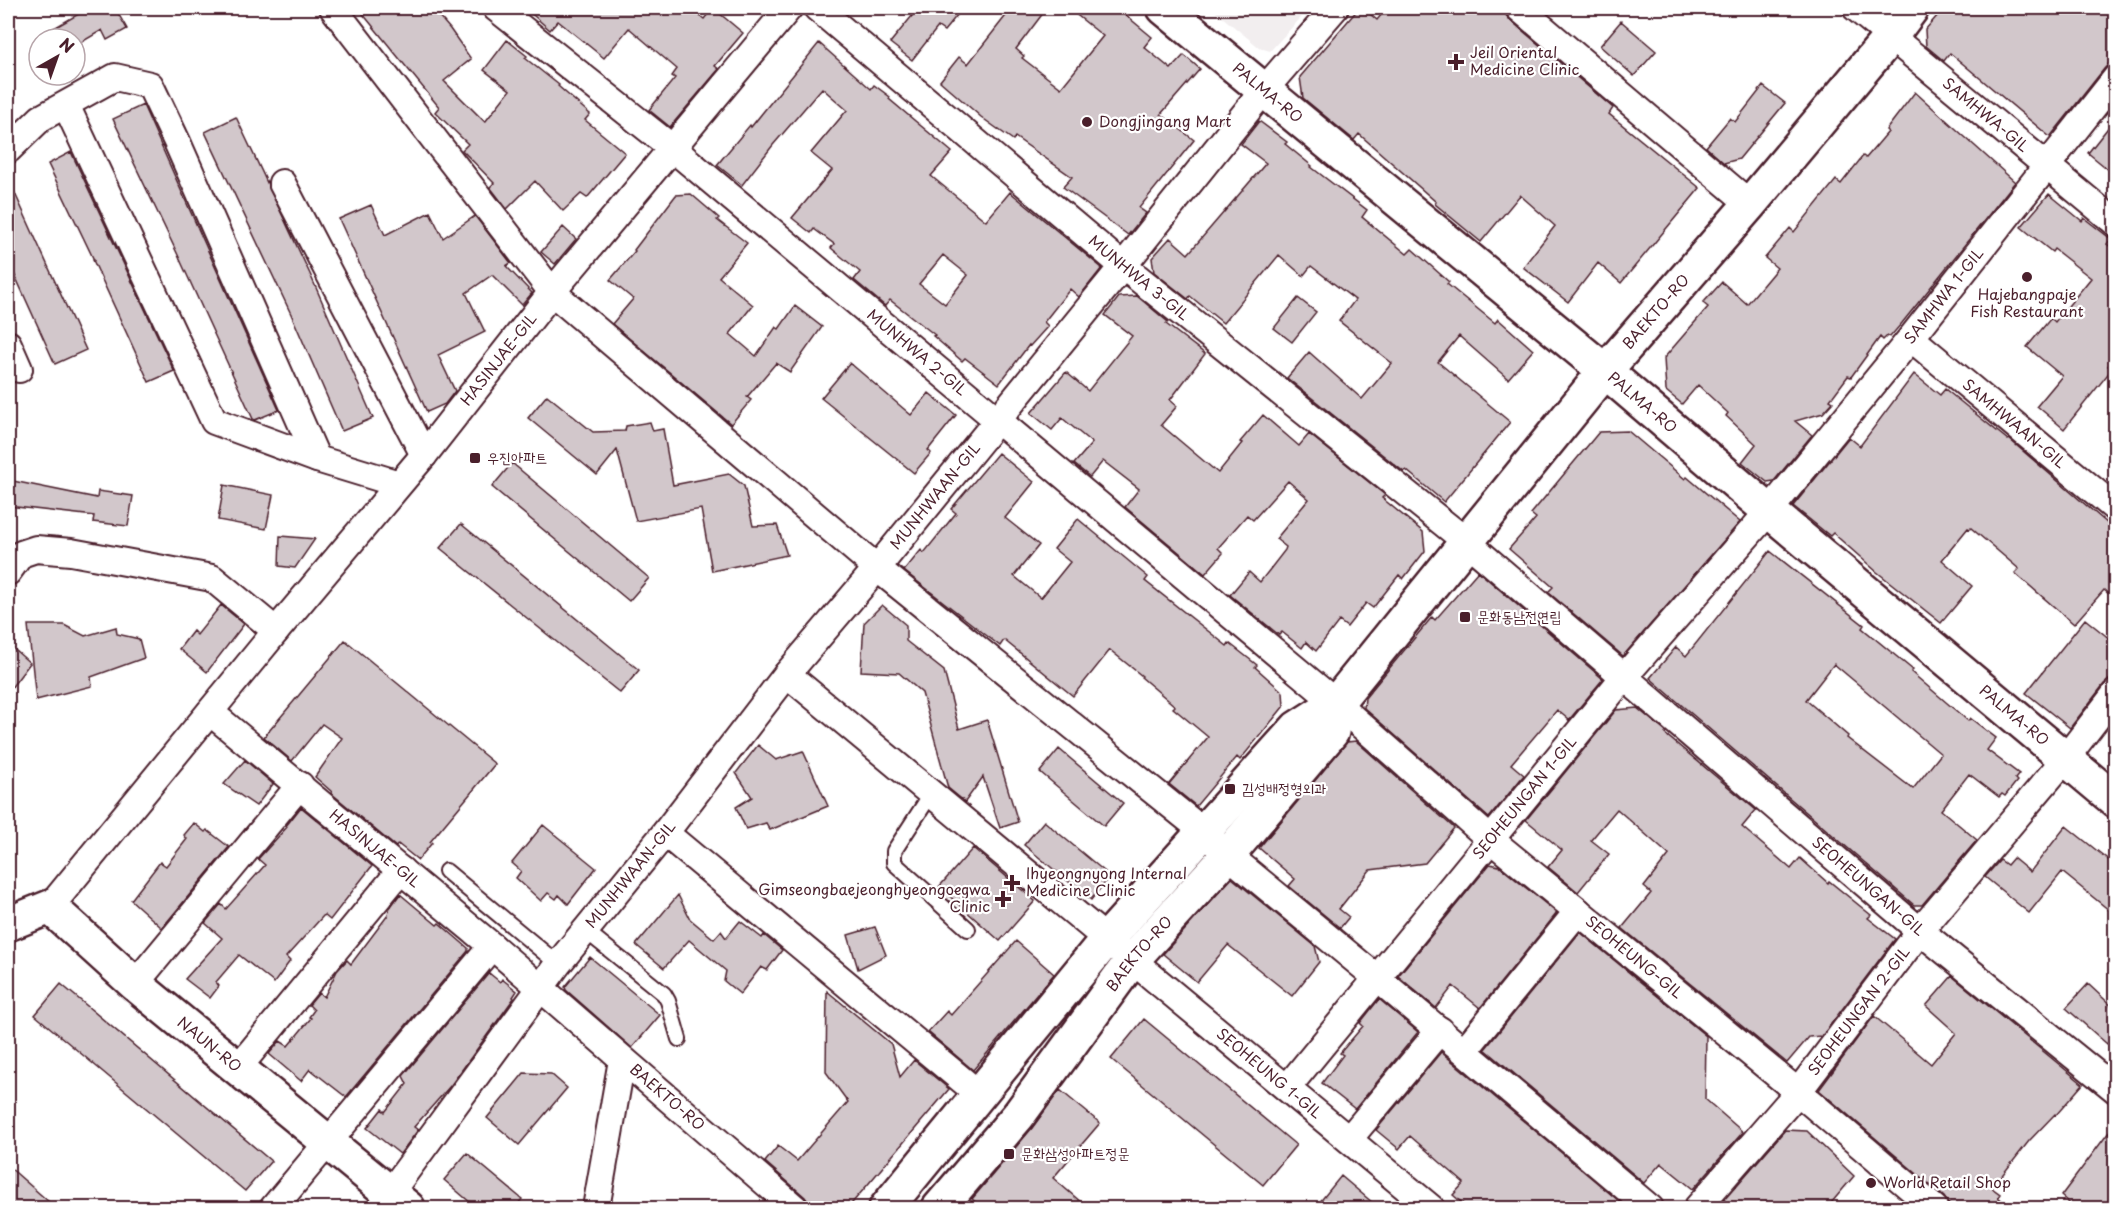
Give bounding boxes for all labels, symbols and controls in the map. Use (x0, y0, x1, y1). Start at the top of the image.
north arrow (27, 27, 87, 87)
text: N (55, 31, 80, 58)
place label: Jeil Oriental Medicine Clinic (1470, 40, 1579, 80)
marker: Jeil Oriental Medicine Clinic (1447, 53, 1465, 71)
street label: PALMA-RO (1228, 56, 1308, 128)
street label: SAMHWA-GIL (1938, 71, 2035, 157)
place label: Dongjingang Mart (1099, 109, 1231, 132)
marker: Dongjingang Mart (1080, 115, 1094, 129)
street label: MUNHWA 3-GIL (1084, 229, 1195, 325)
street label: SAMHWA 1-GIL (1898, 242, 1988, 348)
street label: BAEKTO-RO (1616, 268, 1694, 353)
marker: Hajebangpaje Fish Restaurant (2020, 270, 2034, 284)
place label: Hajebangpaje Fish Restaurant (1970, 282, 2084, 322)
street label: MUNHWA 2-GIL (863, 303, 973, 400)
street label: HASINJAE-GIL (454, 307, 542, 410)
street label: PALMA-RO (1603, 365, 1683, 438)
street label: SAMHWAAN-GIL (1958, 373, 2072, 473)
street label: MUNHWAAN-GIL (884, 437, 985, 554)
place label: 우진아파트 (487, 445, 547, 468)
marker: 우진아파트 (468, 451, 482, 465)
place label: 문화동남전연립 (1477, 604, 1562, 627)
marker: 문화동남전연립 (1458, 610, 1472, 624)
street label: PALMA-RO (1975, 679, 2055, 751)
street label: SEOHEUNGAN 1-GIL (1466, 730, 1581, 864)
place label: 김성배정형외과 (1242, 776, 1327, 799)
marker: 김성배정형외과 (1223, 782, 1237, 796)
street label: HASINJAE-GIL (325, 803, 426, 892)
street label: MUNHWAAN-GIL (579, 815, 680, 932)
street label: SEOHEUNGAN-GIL (1807, 830, 1931, 941)
place label: Ihyeongnyong Internal Medicine Clinic (1026, 861, 1187, 901)
marker: Ihyeongnyong Internal Medicine Clinic (1003, 874, 1021, 892)
place label: Gimseongbaejeonghyeongoegwa Clinic (758, 877, 991, 917)
marker: Gimseongbaejeonghyeongoegwa Clinic (994, 890, 1012, 908)
street label: SEOHEUNG-GIL (1581, 909, 1689, 1003)
street label: BAEKTO-RO (1100, 910, 1177, 996)
street label: SEOHEUNGAN 2-GIL (1801, 941, 1915, 1080)
street label: NAUN-RO (173, 1010, 247, 1077)
street label: SEOHEUNG 1-GIL (1212, 1022, 1328, 1123)
street label: BAEKTO-RO (626, 1057, 711, 1135)
place label: 문화삼성아파트정문 (1021, 1141, 1130, 1164)
marker: 문화삼성아파트정문 (1002, 1147, 1016, 1161)
place label: World Retail Shop (1883, 1170, 2011, 1193)
marker: World Retail Shop (1864, 1176, 1878, 1190)

